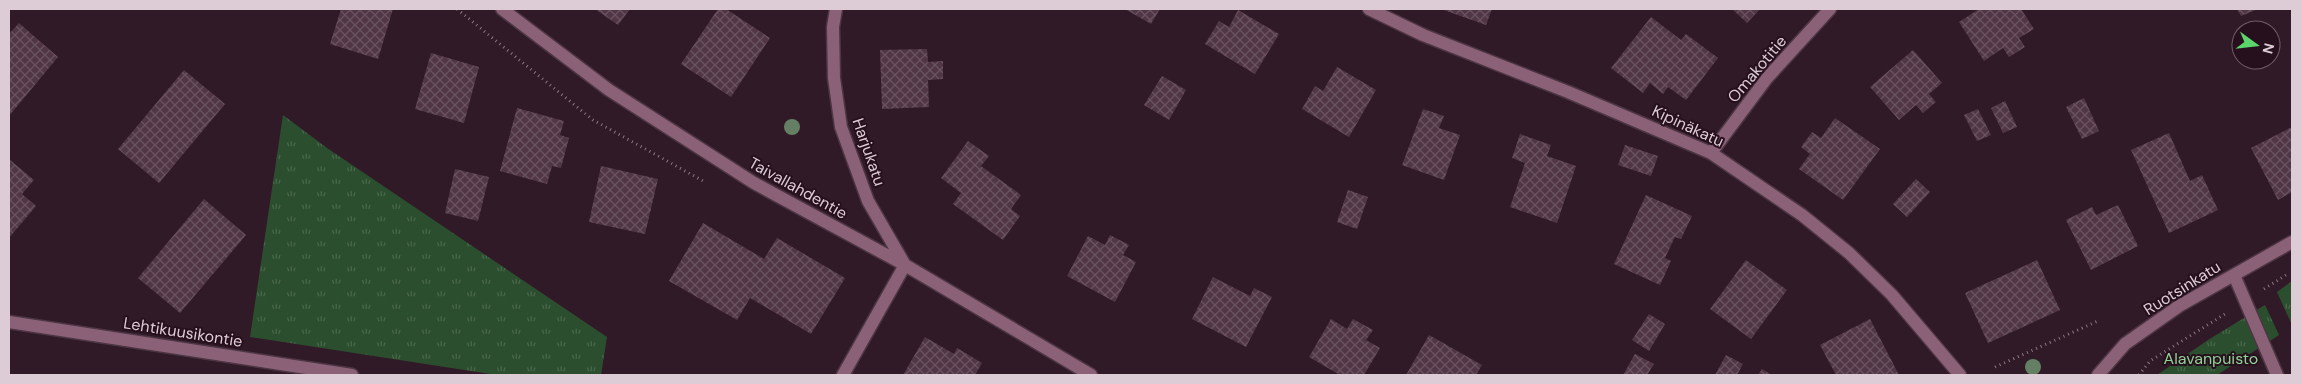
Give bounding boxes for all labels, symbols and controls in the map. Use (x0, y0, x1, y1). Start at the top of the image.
north arrow (2231, 20, 2281, 70)
street label: Omakotitie (1723, 31, 1791, 107)
text: N (2259, 41, 2279, 56)
street label: Kipinäkatu (1649, 100, 1727, 152)
street label: Harjukatu (848, 115, 890, 189)
street label: Taivallahdentie (745, 152, 851, 224)
street label: Ruotsinkatu (2140, 256, 2224, 320)
street label: Lehtikuusikontie (122, 312, 244, 352)
park label: Alavanpuisto (2164, 348, 2258, 369)

